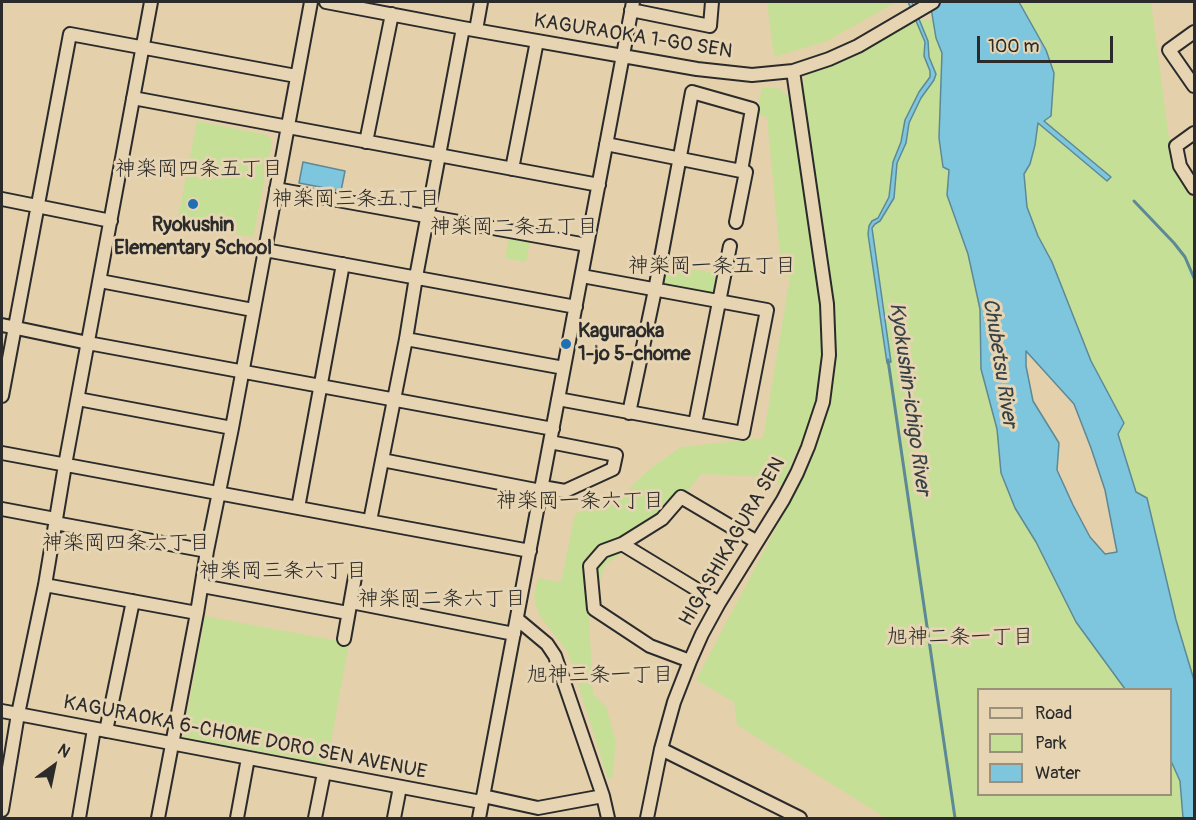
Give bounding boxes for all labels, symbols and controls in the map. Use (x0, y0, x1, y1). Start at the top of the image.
street label: KAGURAOKA 1-GO SEN (532, 9, 734, 65)
scale bar (980, 24, 1116, 62)
text: 100 m (988, 35, 1040, 58)
district label: 神楽岡四条五丁目 (115, 157, 283, 183)
district label: 神楽岡三条五丁目 (272, 187, 440, 213)
marker: Ryokushin Elementary School (186, 197, 200, 211)
place label: Ryokushin Elementary School (114, 214, 272, 261)
district label: 神楽岡二条五丁目 (430, 215, 598, 241)
district label: 神楽岡一条五丁目 (628, 254, 796, 280)
water label: Chubetsu River (976, 297, 1022, 429)
water label: Kyokushin-ichigo River (883, 301, 935, 497)
place label: Kaguraoka 1-jo 5-chome (578, 320, 691, 367)
marker: Kaguraoka 1-jo 5-chome (559, 337, 573, 351)
street label: HIGASHIKAGURA SEN (675, 453, 791, 631)
district label: 神楽岡一条六丁目 (496, 489, 664, 515)
district label: 神楽岡四条六丁目 (42, 531, 210, 557)
district label: 神楽岡三条六丁目 (199, 559, 367, 585)
district label: 神楽岡二条六丁目 (358, 587, 526, 613)
district label: 旭神二条一丁目 (887, 625, 1033, 651)
district label: 旭神三条一丁目 (527, 663, 673, 689)
legend (977, 688, 1172, 796)
street label: KAGURAOKA 6-CHOME DORO SEN AVENUE (61, 691, 429, 785)
text: Road (1035, 702, 1072, 725)
text: Park (1035, 732, 1067, 755)
north arrow (24, 736, 84, 796)
text: Water (1035, 762, 1081, 785)

